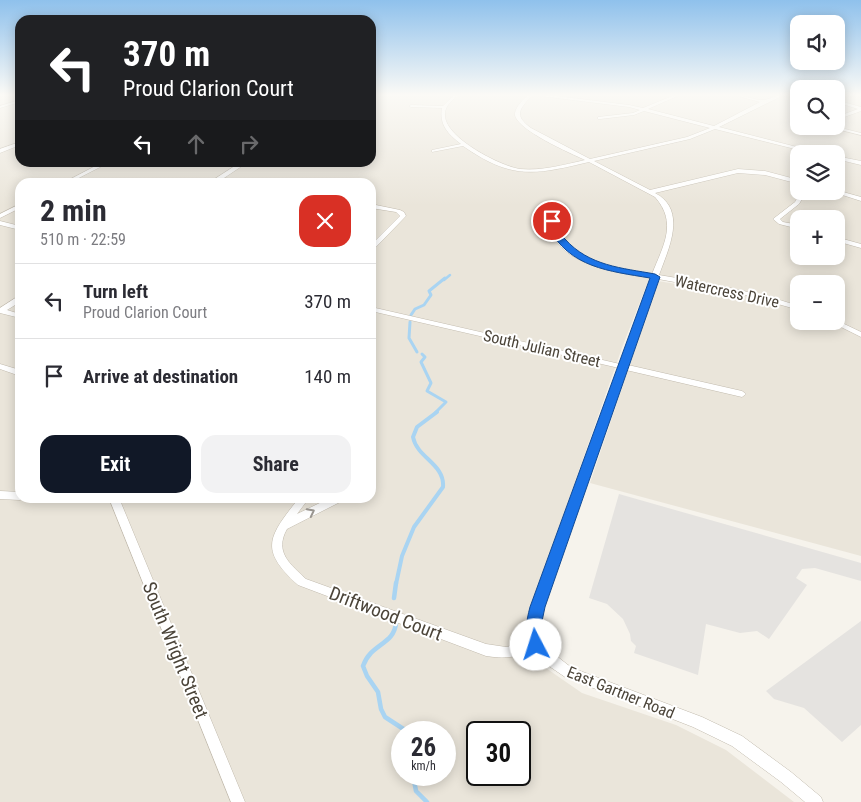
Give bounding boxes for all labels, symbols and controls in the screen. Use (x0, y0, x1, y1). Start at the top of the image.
map controls (790, 15, 845, 330)
button: sound (790, 15, 845, 70)
text: 370 m (123, 34, 210, 75)
icon: left (40, 35, 105, 100)
text: Proud Clarion Court (123, 76, 294, 101)
button: search (790, 80, 845, 135)
icon: left (129, 130, 157, 158)
icon: ahead (182, 130, 210, 158)
icon: right (235, 130, 263, 158)
button: layers (790, 145, 845, 200)
text: 2 min (40, 193, 107, 228)
button: close (299, 195, 351, 247)
pin (531, 200, 573, 242)
icon: arrive (538, 207, 566, 235)
button: + (790, 210, 845, 265)
text: 510 m · 22:59 (40, 230, 126, 249)
street label: Watercress Drive (673, 271, 781, 312)
button: − (790, 275, 845, 330)
text: Turn left (83, 280, 148, 303)
icon: left (40, 287, 68, 315)
text: 370 m (304, 290, 351, 313)
text: Proud Clarion Court (83, 303, 207, 322)
street label: South Julian Street (481, 326, 603, 371)
icon: arrive (40, 362, 68, 390)
text: Arrive at destination (83, 365, 238, 388)
text: 140 m (304, 365, 351, 388)
button: Exit (40, 435, 191, 493)
button: Share (201, 435, 351, 493)
one-way arrow (306, 508, 315, 518)
street label: South Wright Street (138, 579, 213, 722)
street label: Driftwood Court (326, 581, 446, 646)
position arrow (509, 618, 561, 670)
street label: East Gartner Road (564, 662, 677, 723)
speed limit sign: 30 (466, 721, 531, 786)
text: 26 (411, 733, 436, 762)
text: km/h (411, 759, 436, 773)

